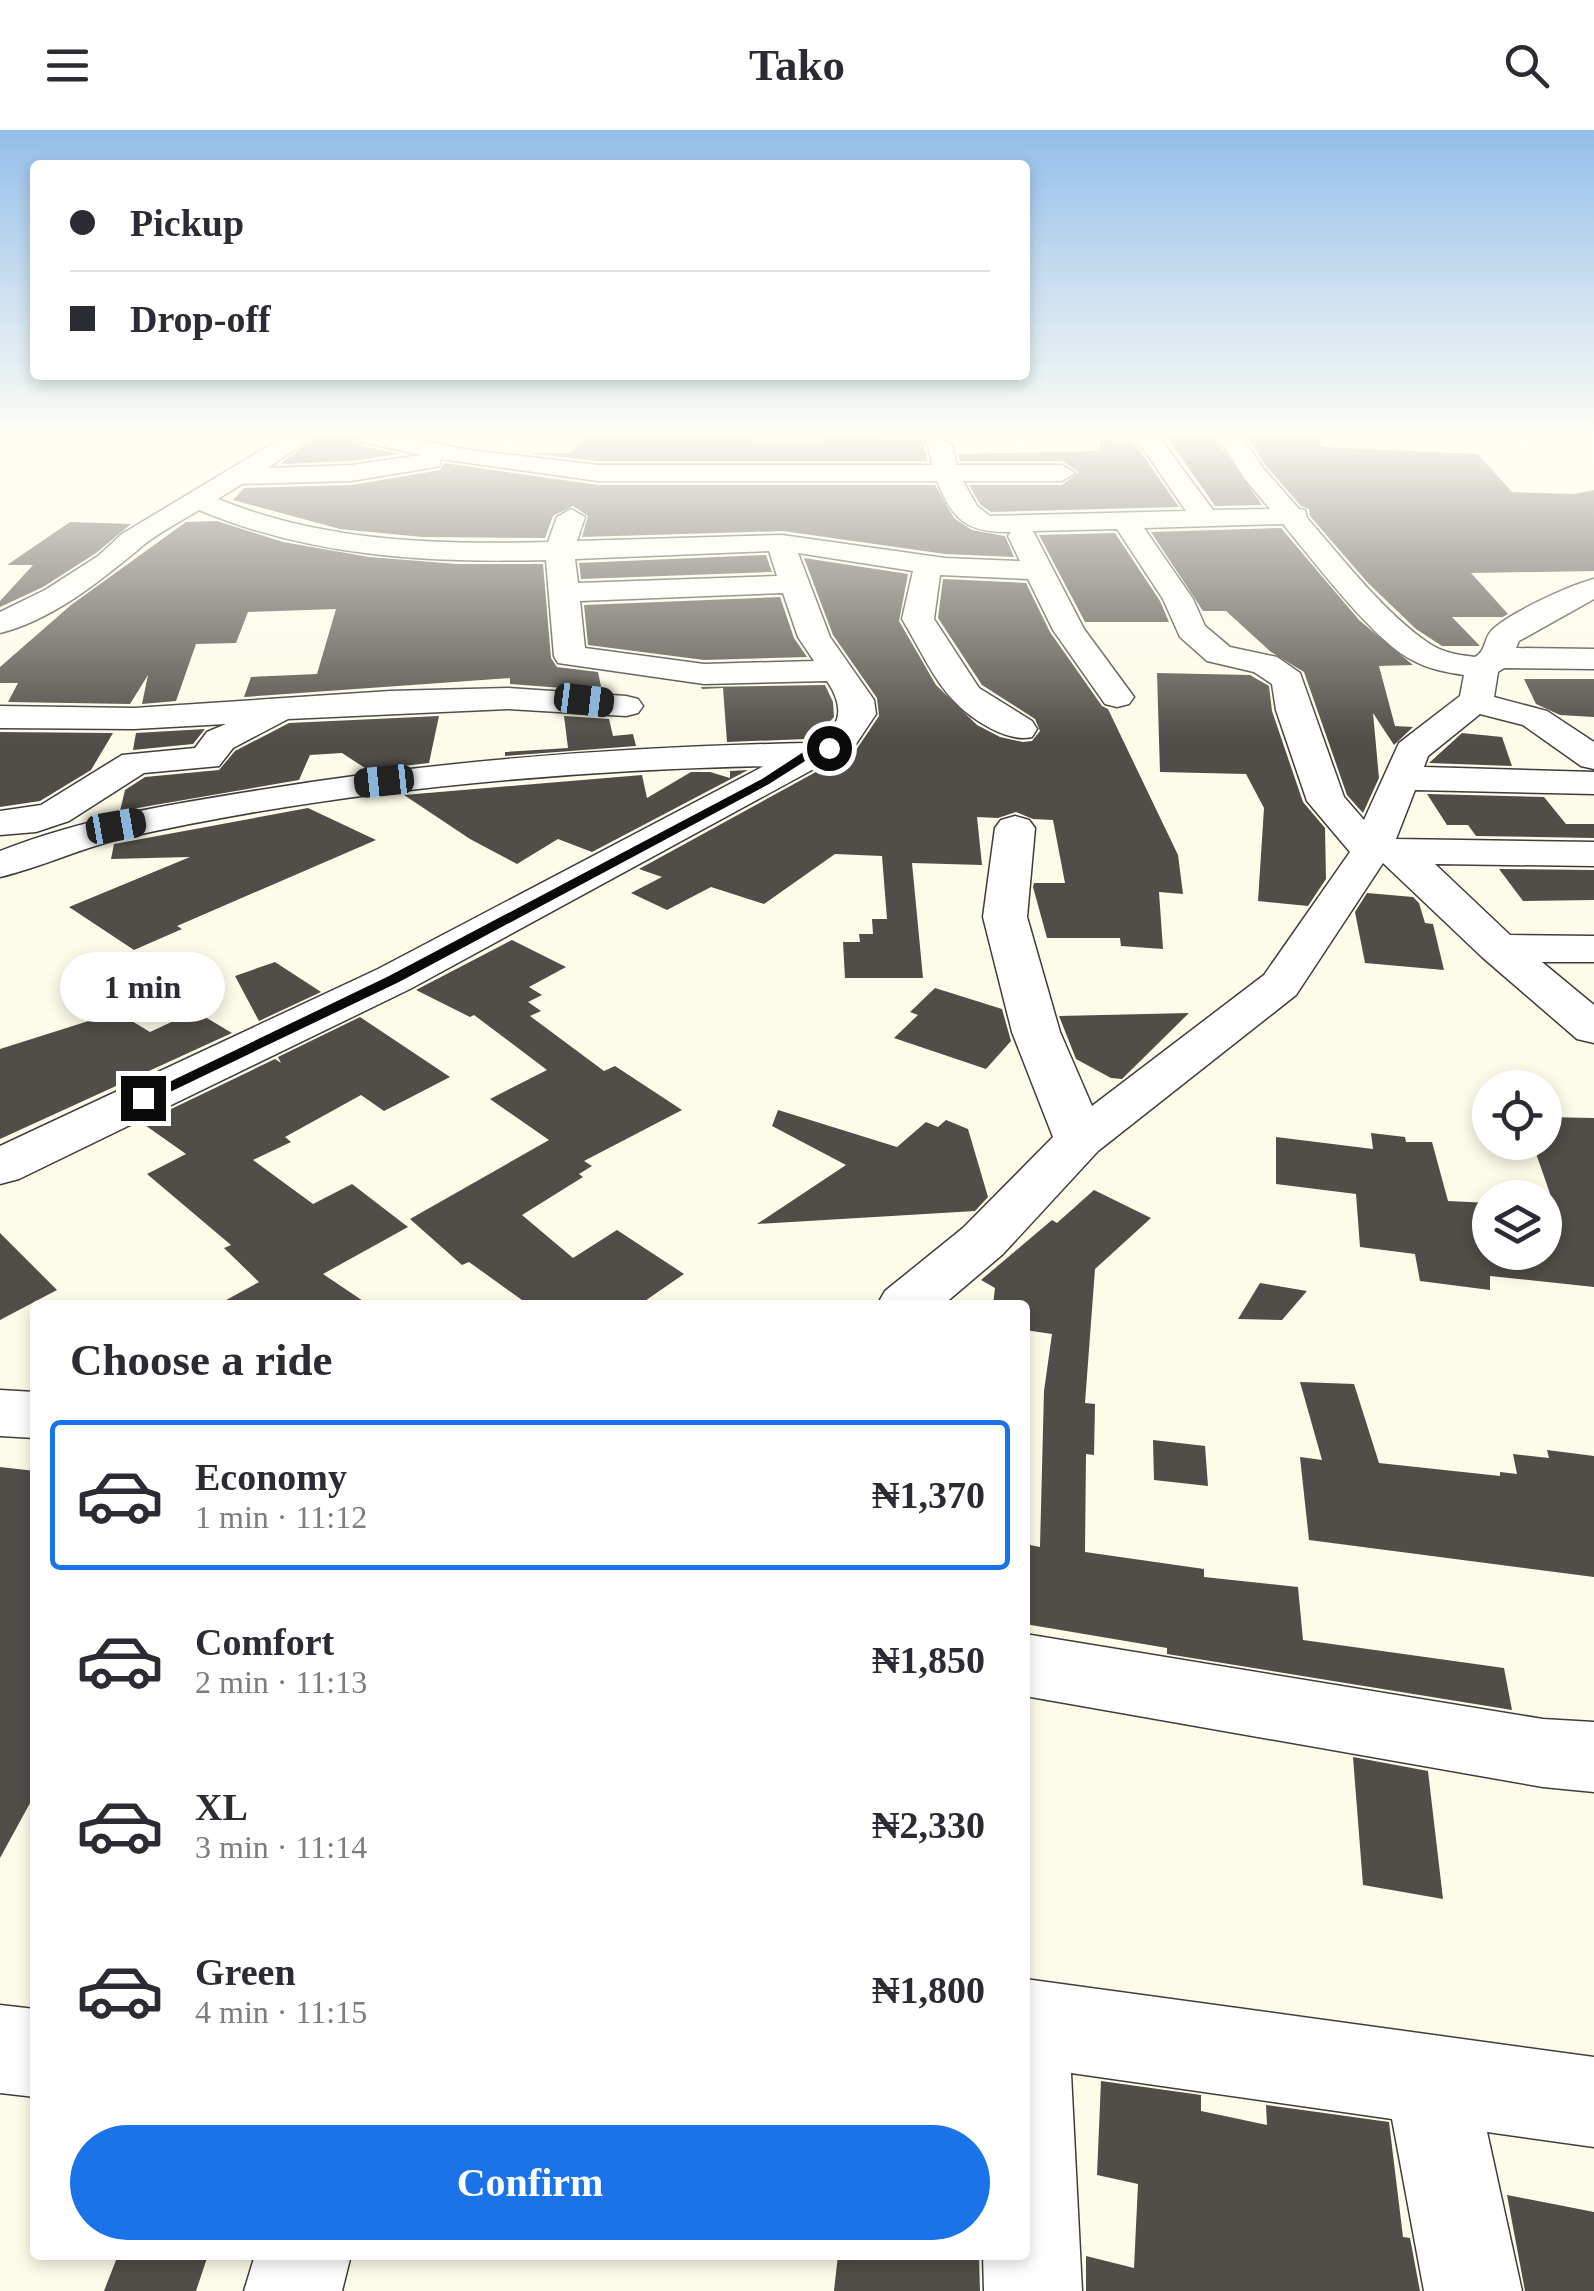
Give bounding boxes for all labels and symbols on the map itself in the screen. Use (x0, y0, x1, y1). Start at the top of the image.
car (552, 681, 616, 719)
route start (807, 726, 852, 771)
car (353, 763, 415, 799)
car (84, 806, 148, 846)
callout: 1 min (61, 953, 226, 1023)
route end (121, 1076, 166, 1121)

